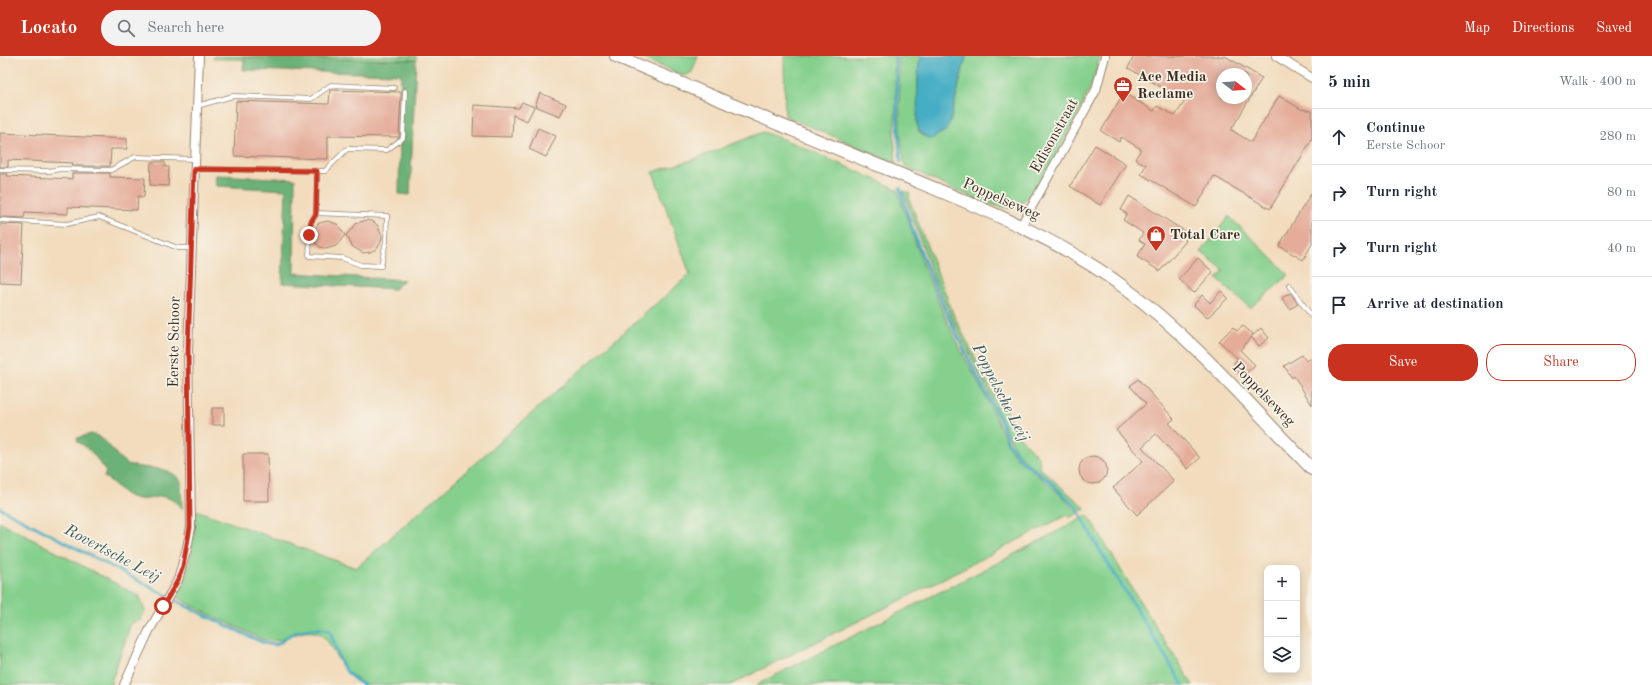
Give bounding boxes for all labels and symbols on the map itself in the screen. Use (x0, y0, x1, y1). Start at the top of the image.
north arrow (1216, 68, 1252, 104)
place label: Ace Media Reclame (1137, 70, 1207, 102)
office icon: Ace Media Reclame (1112, 75, 1134, 103)
street label: Edisonstraat (1028, 96, 1082, 176)
street label: Poppelseweg (960, 176, 1042, 224)
shop icon: Total Care (1145, 224, 1167, 252)
route end (300, 226, 318, 244)
place label: Total Care (1170, 228, 1240, 243)
street label: Eerste Schoor (167, 296, 183, 388)
water label: Poppelsche Leij (968, 341, 1032, 445)
street label: Poppelseweg (1229, 360, 1297, 430)
water label: Rovertsche Leij (61, 522, 163, 586)
route start (154, 597, 172, 615)

